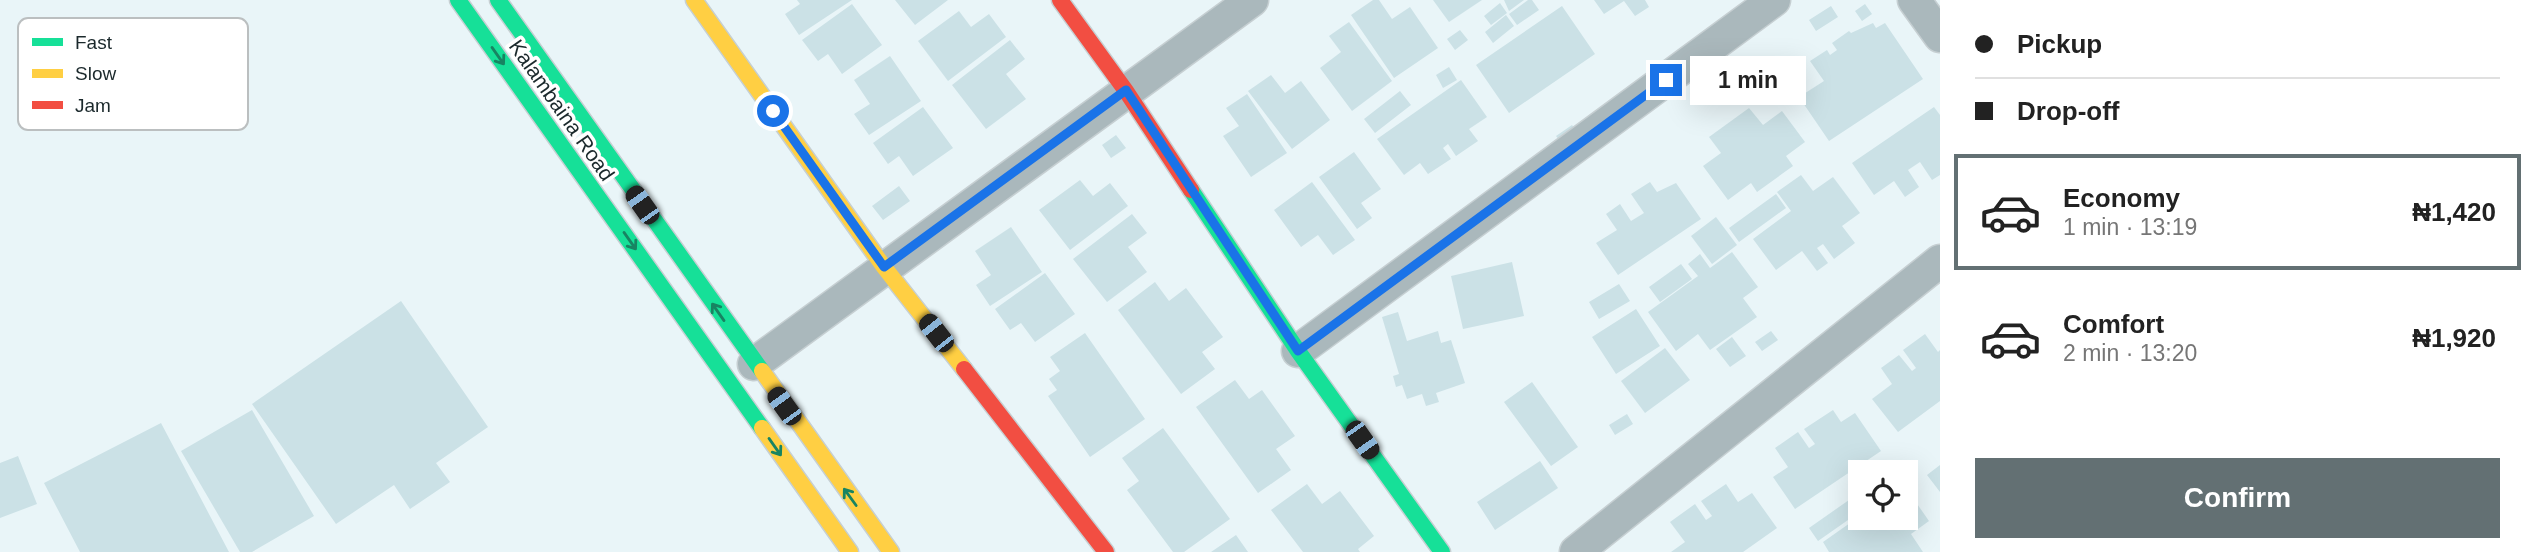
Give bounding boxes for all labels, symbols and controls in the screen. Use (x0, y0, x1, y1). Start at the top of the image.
legend (18, 18, 248, 130)
text: Pickup (2017, 29, 2102, 59)
text: Fast (75, 32, 113, 53)
street label: Kalambaina Road (505, 35, 619, 185)
one-way arrow (491, 46, 505, 65)
callout: 1 min (1690, 56, 1806, 104)
text: Slow (75, 63, 116, 84)
route end (1650, 64, 1682, 96)
text: 1 min (1718, 67, 1778, 93)
text: Jam (75, 95, 111, 116)
route start (757, 95, 789, 127)
text: Drop-off (2017, 96, 2120, 126)
icon: car (1979, 181, 2042, 244)
car (622, 182, 663, 228)
text: Economy (2063, 183, 2180, 213)
text: ₦1,420 (2412, 197, 2496, 227)
text: 1 min · 13:19 (2063, 214, 2197, 240)
one-way arrow (623, 231, 637, 250)
one-way arrow (711, 303, 725, 322)
icon: car (1979, 307, 2042, 370)
text: Comfort (2063, 309, 2164, 339)
car (915, 310, 958, 356)
text: ₦1,920 (2412, 323, 2496, 353)
text: 2 min · 13:20 (2063, 340, 2197, 366)
car (764, 383, 805, 429)
car (1342, 417, 1383, 463)
one-way arrow (768, 437, 783, 456)
button: Confirm (1975, 458, 2500, 538)
map controls (1848, 460, 1918, 530)
button: locate (1848, 460, 1918, 530)
one-way arrow (843, 488, 858, 507)

